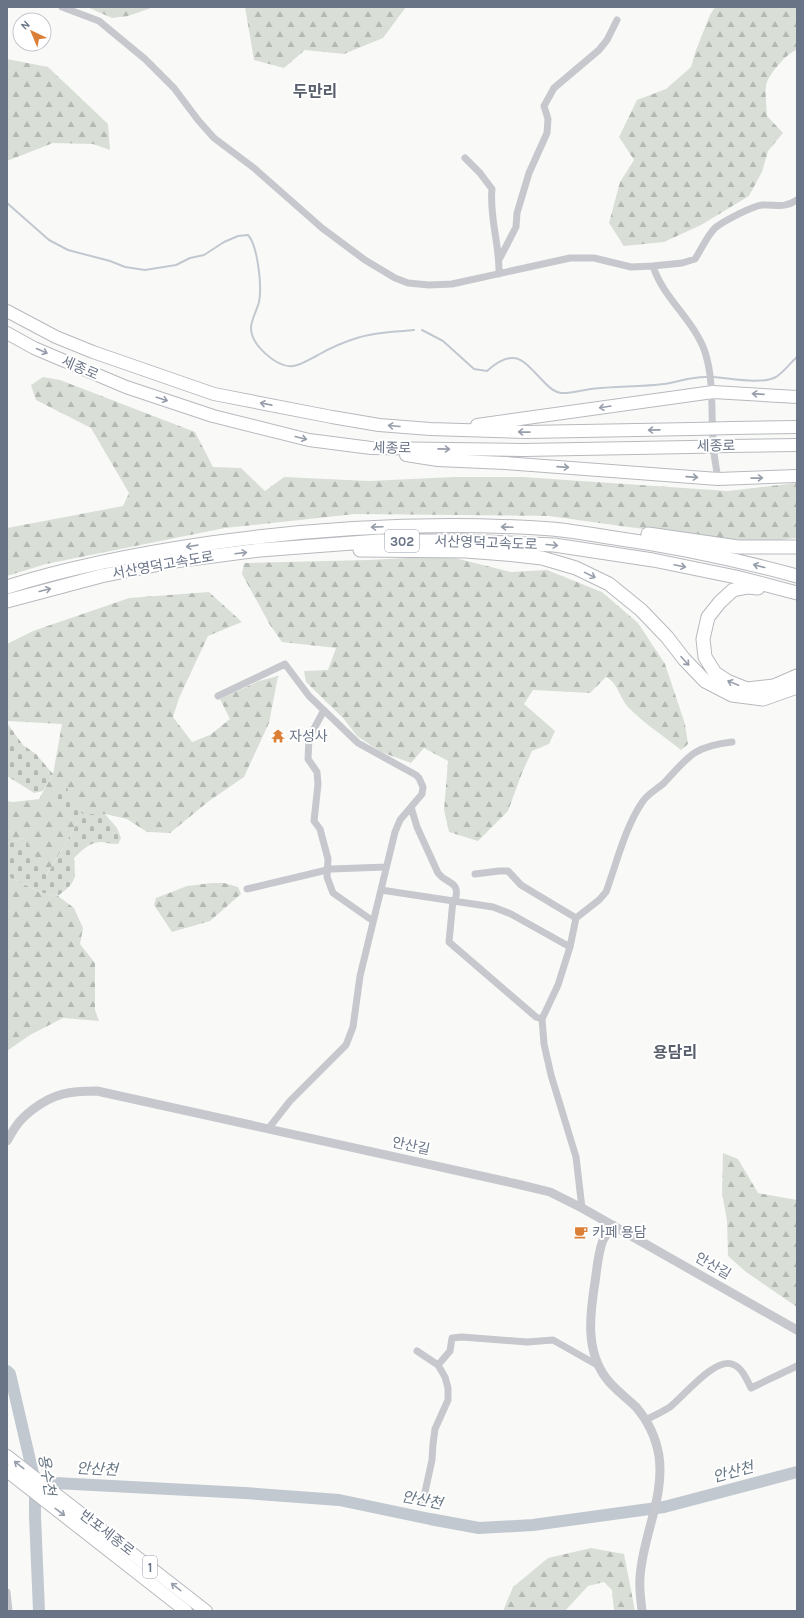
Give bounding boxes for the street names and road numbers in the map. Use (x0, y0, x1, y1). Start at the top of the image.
street label: 세종로 (59, 353, 101, 383)
street label: 세종로 (697, 437, 736, 455)
street label: 세종로 (373, 439, 412, 457)
road number: 302 (385, 530, 419, 552)
street label: 서산영덕고속도로 (434, 533, 538, 553)
street label: 서산영덕고속도로 (111, 548, 215, 582)
street label: 안산길 (390, 1134, 432, 1158)
street label: 안산길 (692, 1249, 734, 1283)
street label: 반포세종로 (76, 1506, 138, 1560)
road number: 1 (143, 1556, 157, 1578)

